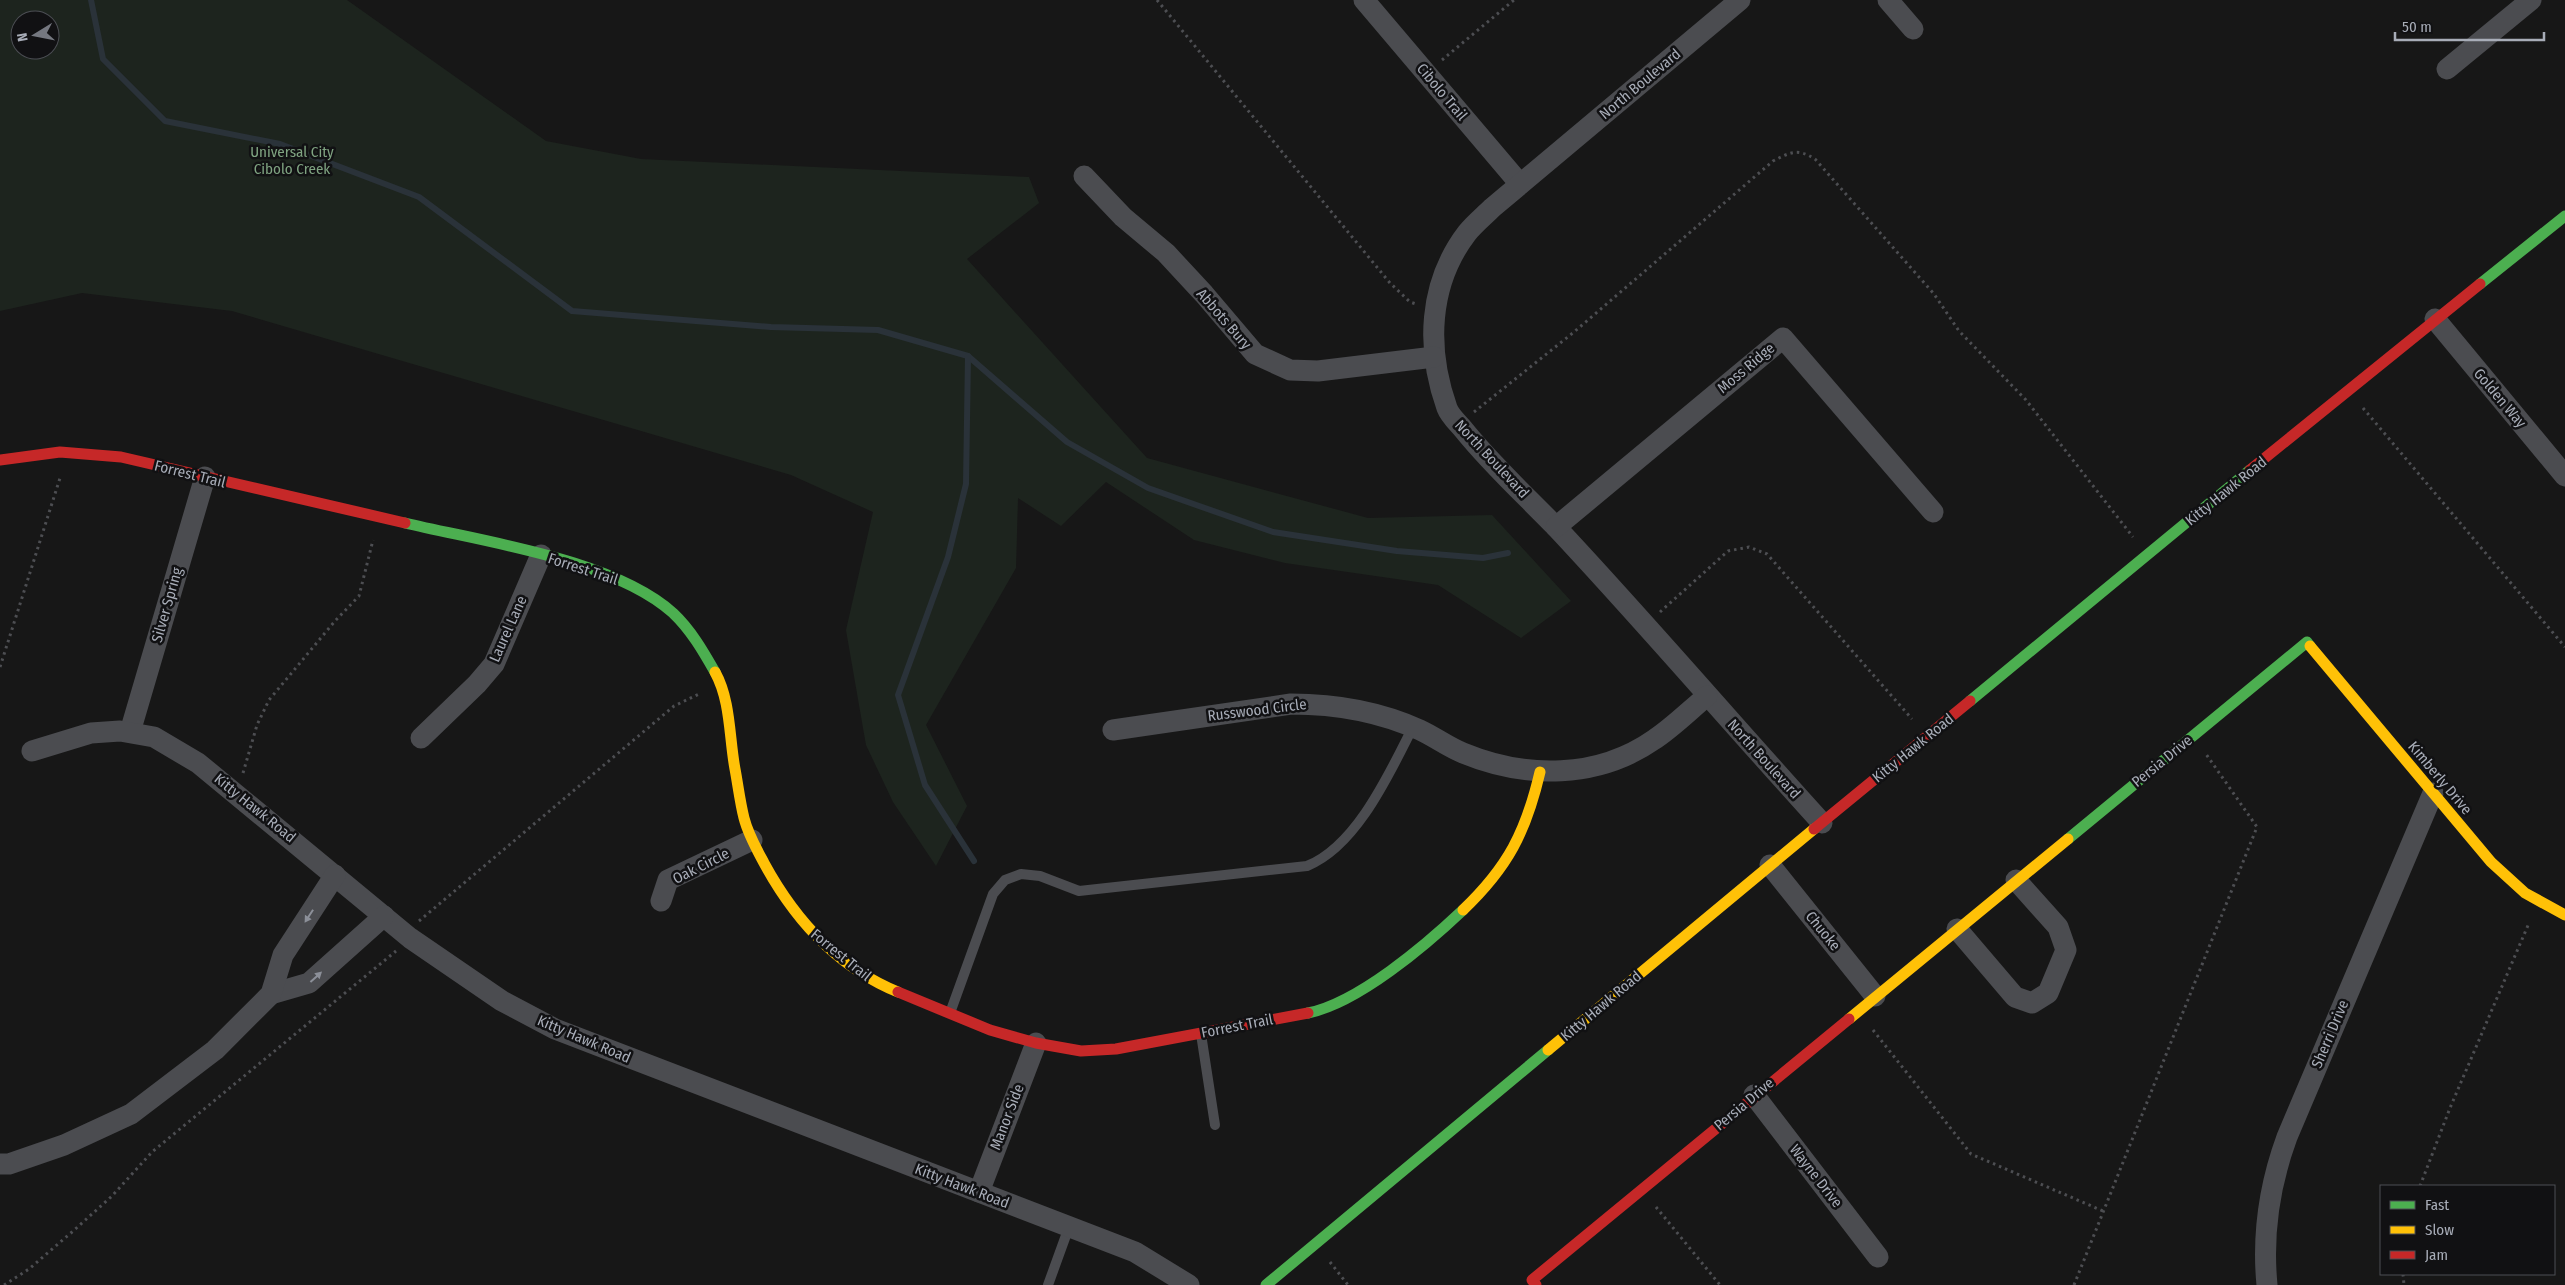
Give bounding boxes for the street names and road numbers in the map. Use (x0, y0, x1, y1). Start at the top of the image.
street label: North Boulevard (1596, 45, 1684, 123)
street label: Cibolo Trail (1413, 60, 1471, 124)
street label: Abbots Bury (1193, 285, 1255, 353)
street label: Moss Ridge (1714, 339, 1778, 397)
street label: Golden Way (2470, 365, 2530, 432)
street label: North Boulevard (1451, 416, 1533, 502)
street label: Kitty Hawk Road (2182, 453, 2270, 529)
street label: Forrest Trail (153, 456, 227, 492)
street label: Forrest Trail (546, 549, 620, 589)
street label: Silver Spring (148, 565, 186, 645)
street label: Laurel Lane (485, 593, 531, 665)
street label: Russwood Circle (1206, 695, 1308, 725)
street label: Kitty Hawk Road (1869, 710, 1957, 786)
street label: North Boulevard (1724, 716, 1804, 802)
street label: Persia Drive (2128, 731, 2196, 791)
street label: Kimberly Drive (2404, 738, 2476, 818)
street label: Kitty Hawk Road (211, 770, 299, 846)
street label: Oak Circle (670, 844, 732, 888)
street label: Chuoke (1802, 908, 1844, 954)
street label: Forrest Trail (807, 925, 875, 985)
street label: Kitty Hawk Road (1557, 967, 1645, 1045)
street label: Sherri Drive (2308, 997, 2352, 1071)
street label: Forrest Trail (1200, 1010, 1274, 1042)
street label: Kitty Hawk Road (535, 1011, 633, 1067)
street label: Persia Drive (1710, 1074, 1778, 1134)
street label: Manor Side (986, 1081, 1028, 1153)
street label: Wayne Drive (1786, 1141, 1846, 1211)
street label: Kitty Hawk Road (912, 1160, 1012, 1212)

